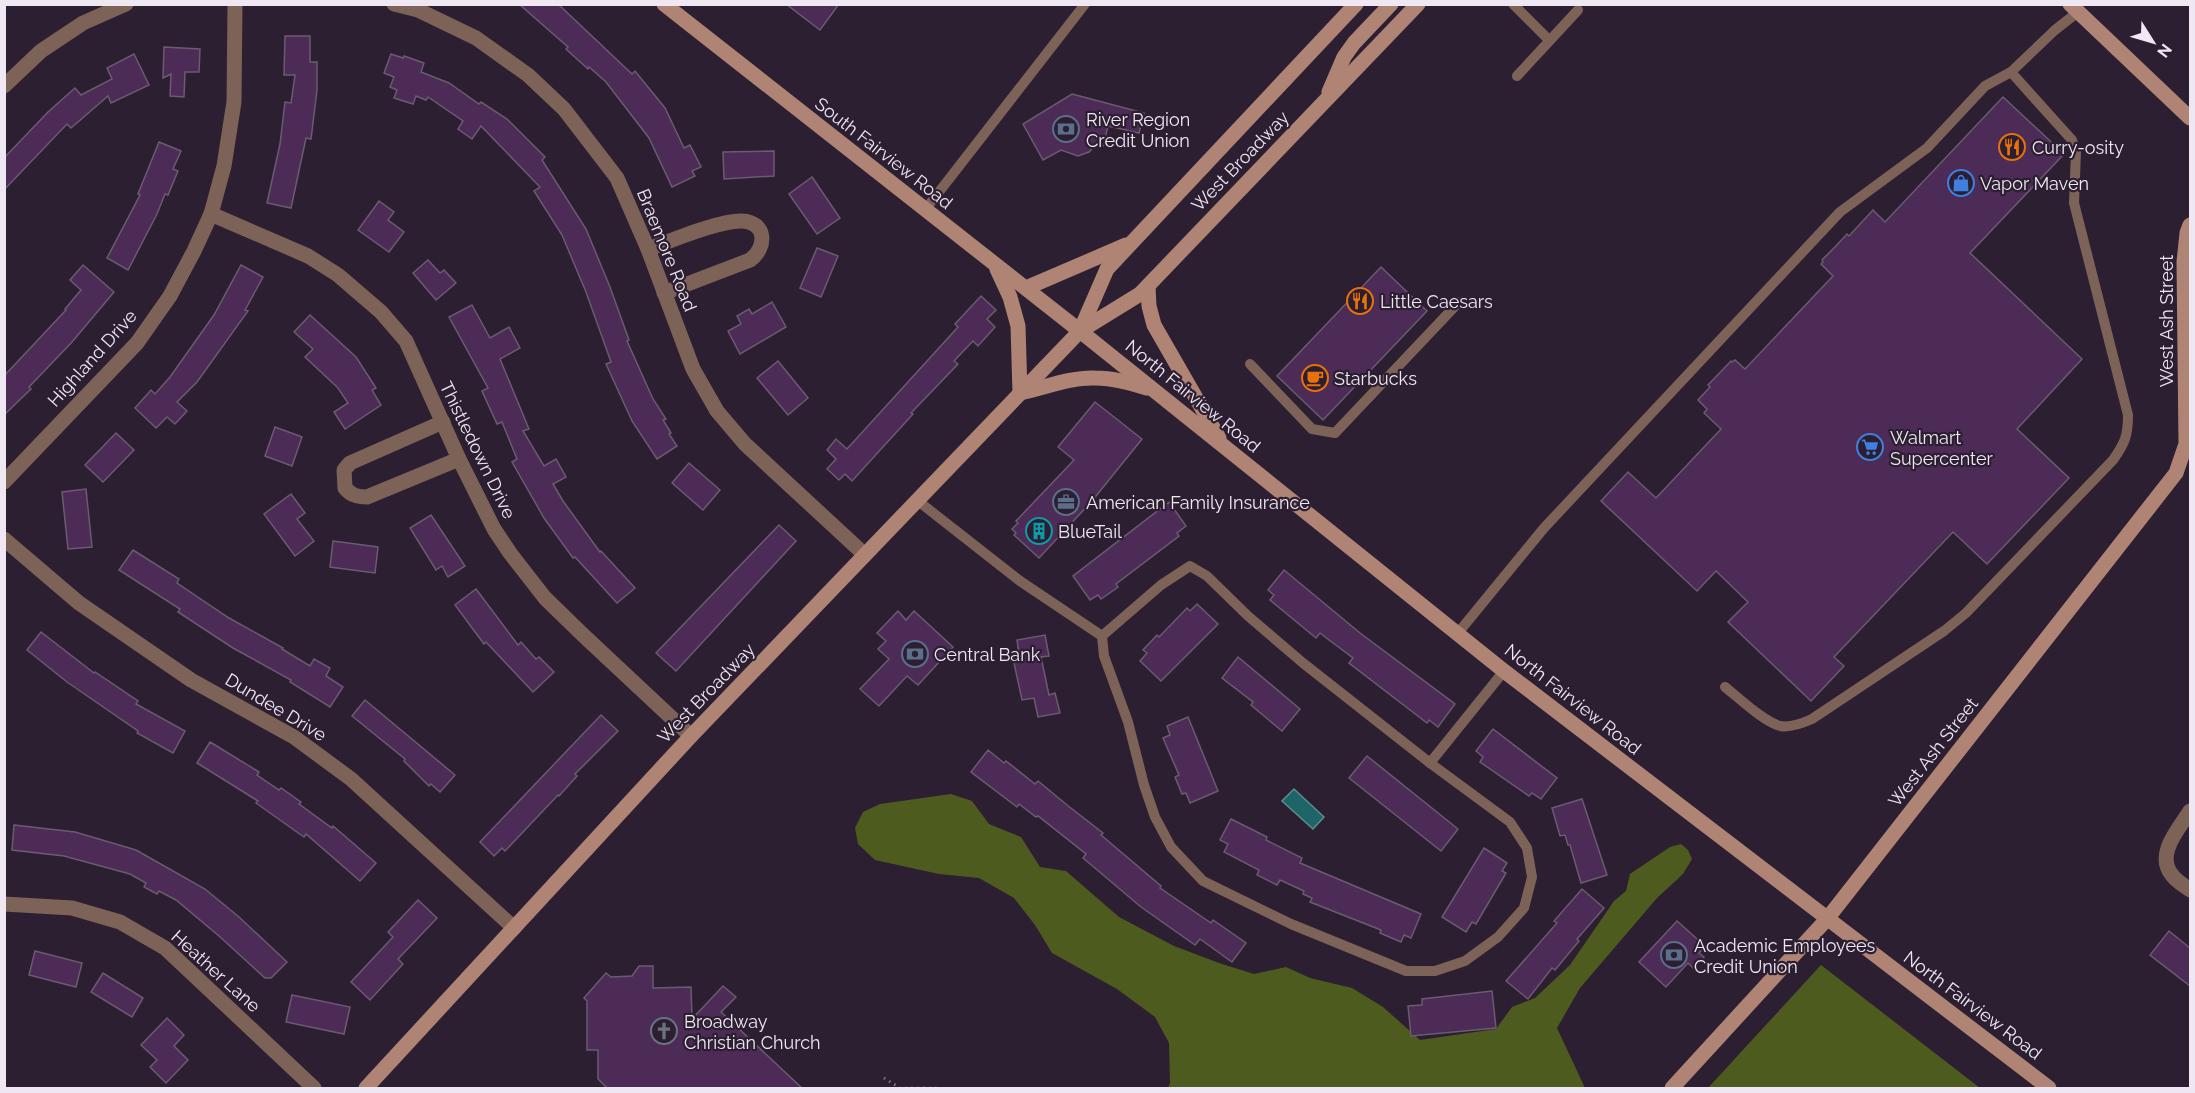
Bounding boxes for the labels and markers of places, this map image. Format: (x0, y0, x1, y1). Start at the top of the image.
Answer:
place label: River Region Credit Union (1086, 109, 1190, 151)
bank icon: River Region Credit Union (1051, 114, 1081, 144)
restaurant icon: Curry-osity (1997, 132, 2027, 162)
place label: Curry-osity (2032, 137, 2124, 158)
shop icon: Vapor Maven (1946, 168, 1976, 198)
place label: Vapor Maven (1980, 173, 2089, 194)
restaurant icon: Little Caesars (1345, 286, 1375, 316)
place label: Little Caesars (1380, 291, 1493, 312)
cafe icon: Starbucks (1300, 363, 1330, 393)
place label: Starbucks (1334, 368, 1417, 389)
place label: Walmart Supercenter (1890, 427, 1994, 469)
supermarket icon: Walmart Supercenter (1855, 432, 1885, 462)
office icon: American Family Insurance (1051, 487, 1081, 517)
place label: American Family Insurance (1086, 492, 1310, 513)
building icon: BlueTail (1024, 516, 1054, 546)
place label: BlueTail (1058, 521, 1122, 542)
bank icon: Central Bank (900, 639, 930, 669)
place label: Central Bank (934, 644, 1041, 665)
place label: Academic Employees Credit Union (1694, 935, 1876, 977)
bank icon: Academic Employees Credit Union (1659, 940, 1689, 970)
place label: Broadway Christian Church (684, 1011, 821, 1053)
church icon: Broadway Christian Church (649, 1016, 679, 1046)

